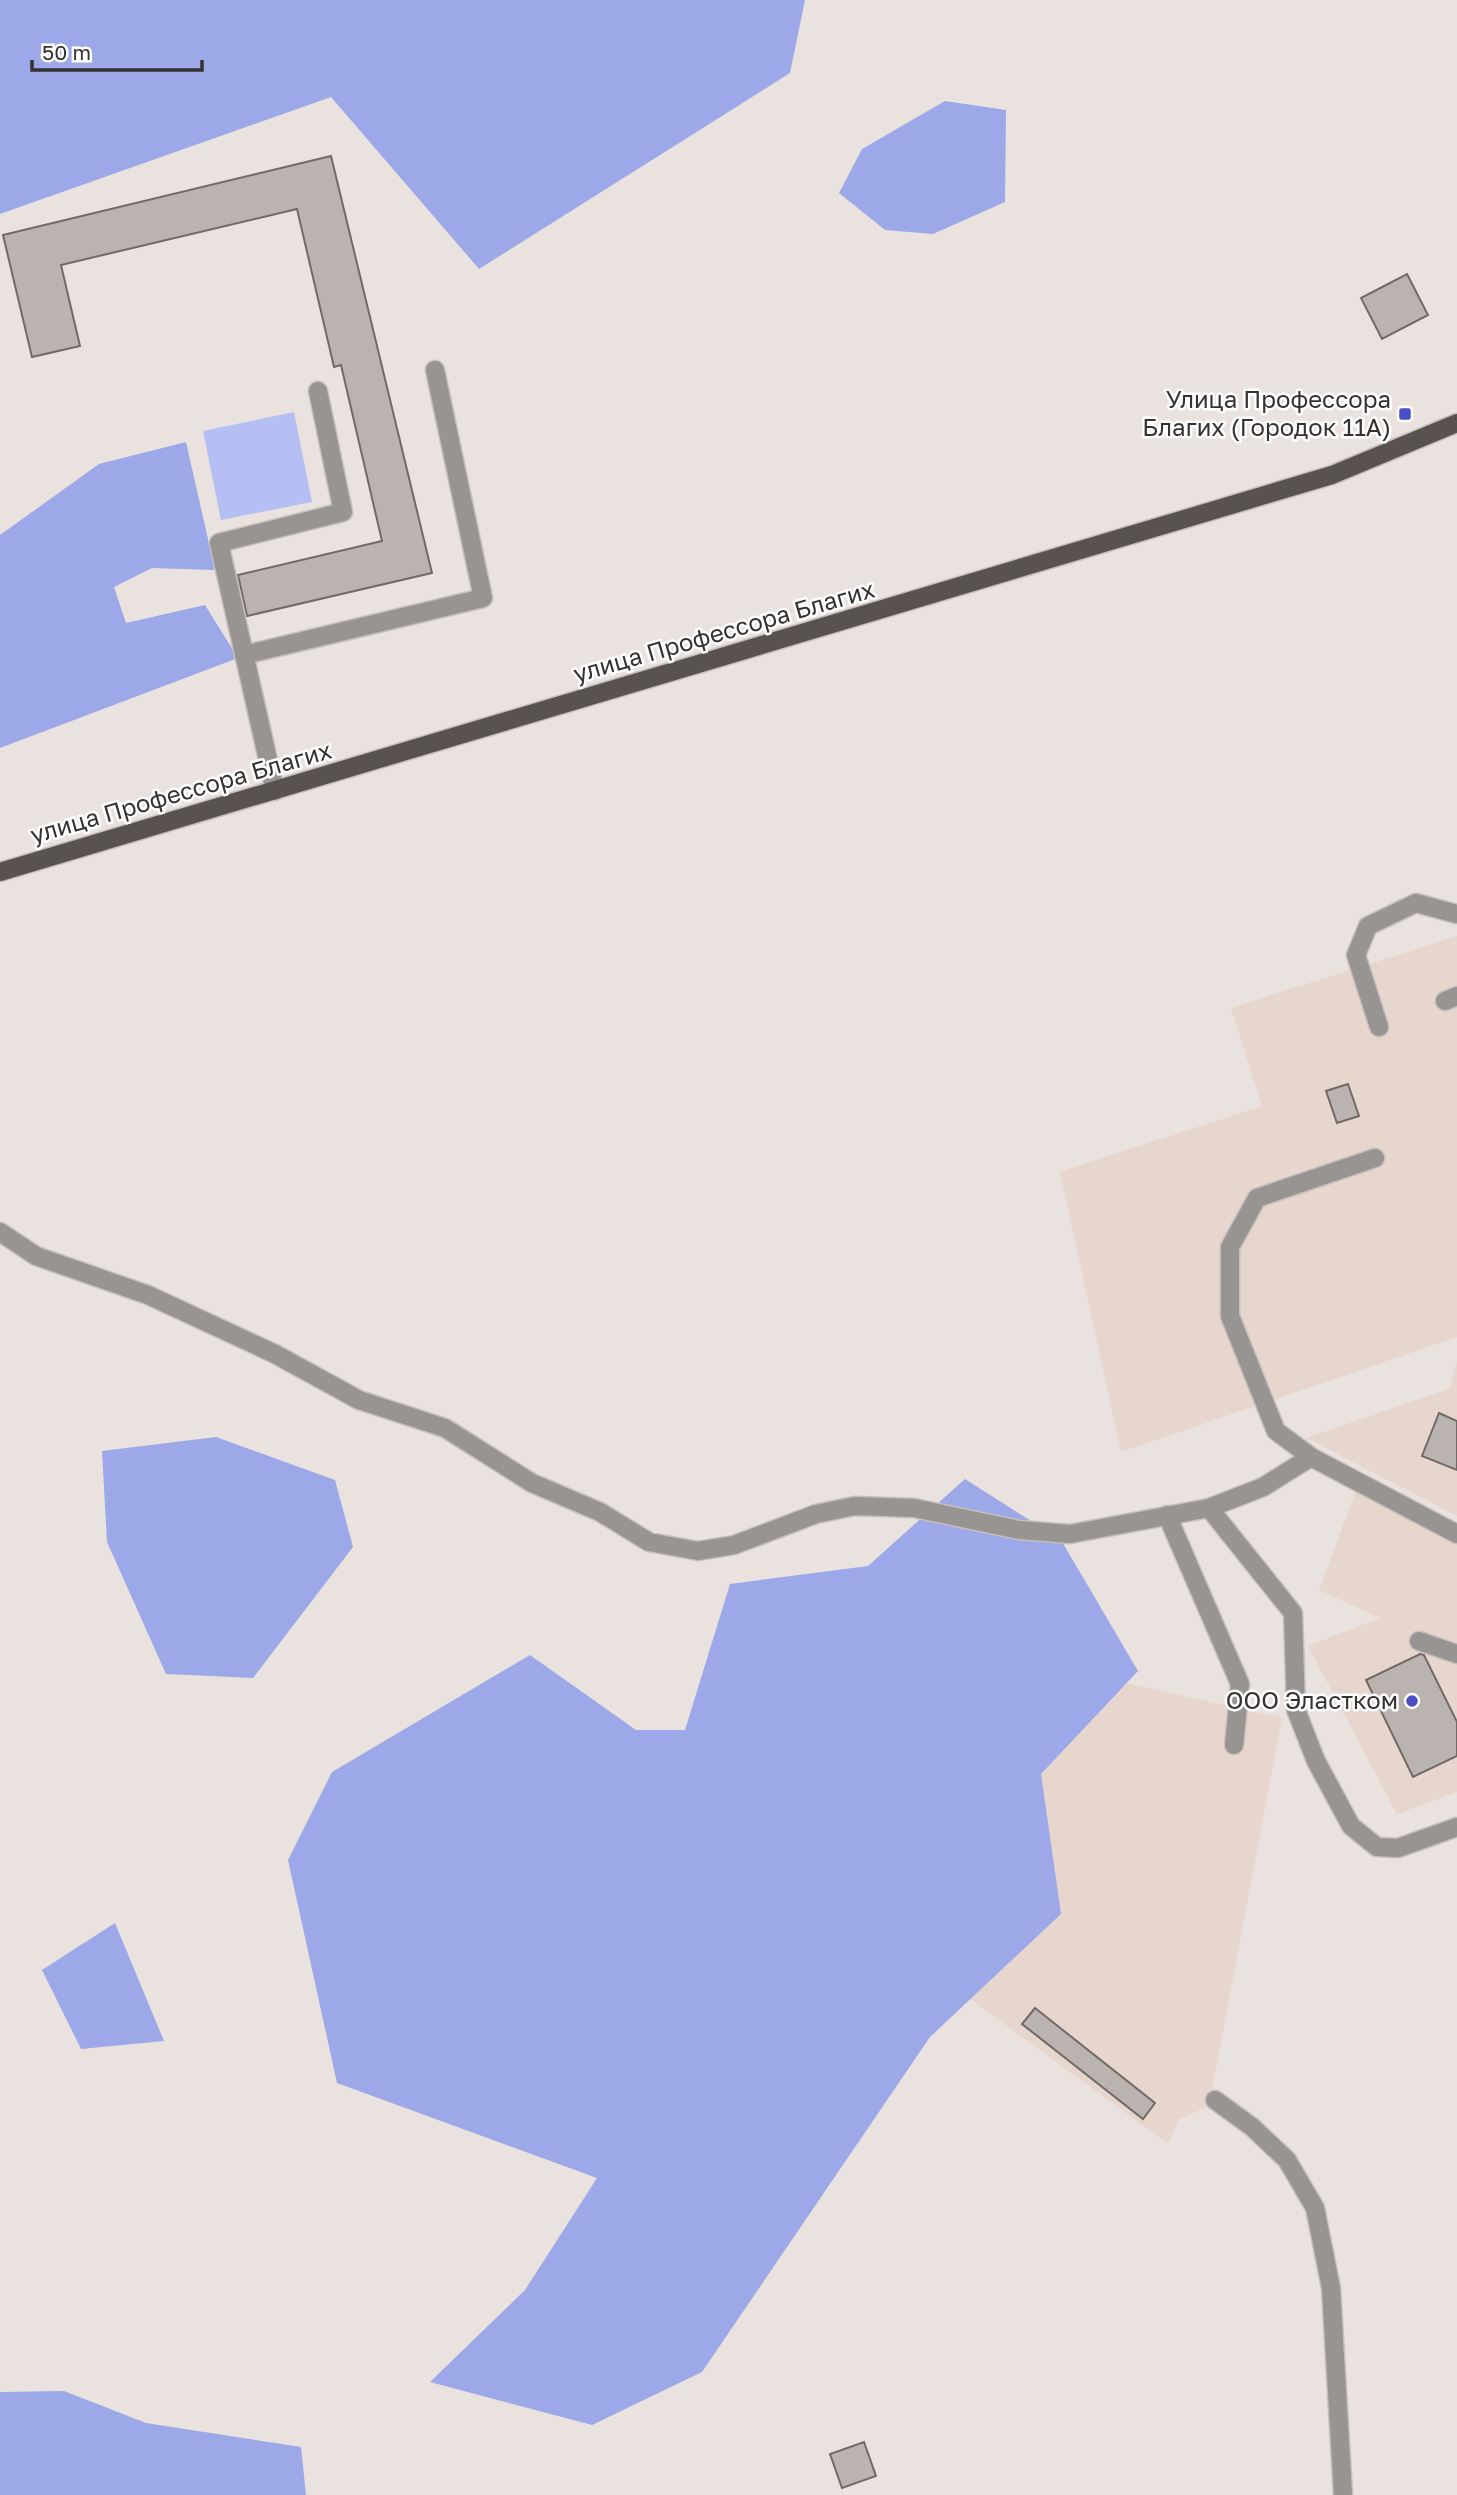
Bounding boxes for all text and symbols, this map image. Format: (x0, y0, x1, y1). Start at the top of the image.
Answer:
scale bar (32, 28, 201, 72)
text: 50 m (42, 39, 91, 65)
place label: Улица Профессора Благих (Городок 11А) (1142, 384, 1391, 441)
marker: Улица Профессора Благих (Городок 11А) (1397, 406, 1413, 422)
street label: улица Профессора Благих (570, 574, 878, 688)
street label: улица Профессора Благих (27, 735, 335, 849)
place label: ООО Эластком (1226, 1685, 1398, 1714)
marker: ООО Эластком (1404, 1693, 1420, 1709)

